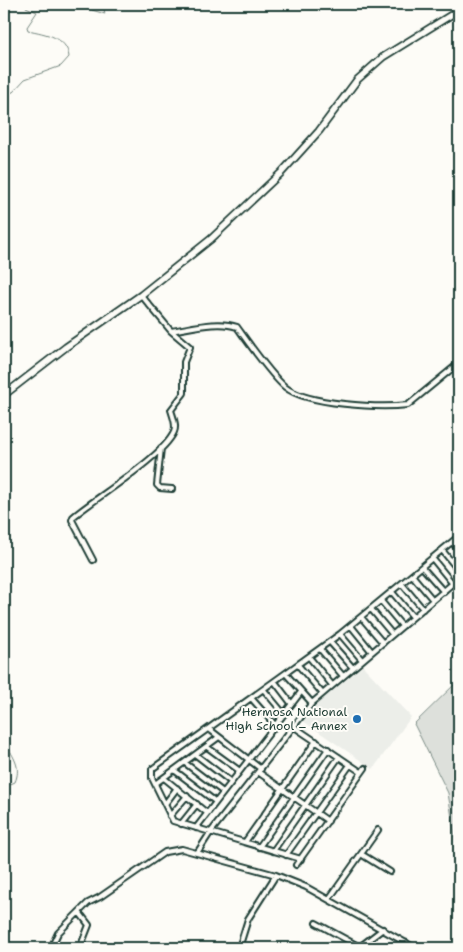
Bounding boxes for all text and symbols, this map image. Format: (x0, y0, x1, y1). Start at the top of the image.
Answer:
place label: Hermosa National High School – Annex (226, 704, 347, 734)
marker: Hermosa National High School – Annex (351, 713, 363, 725)

